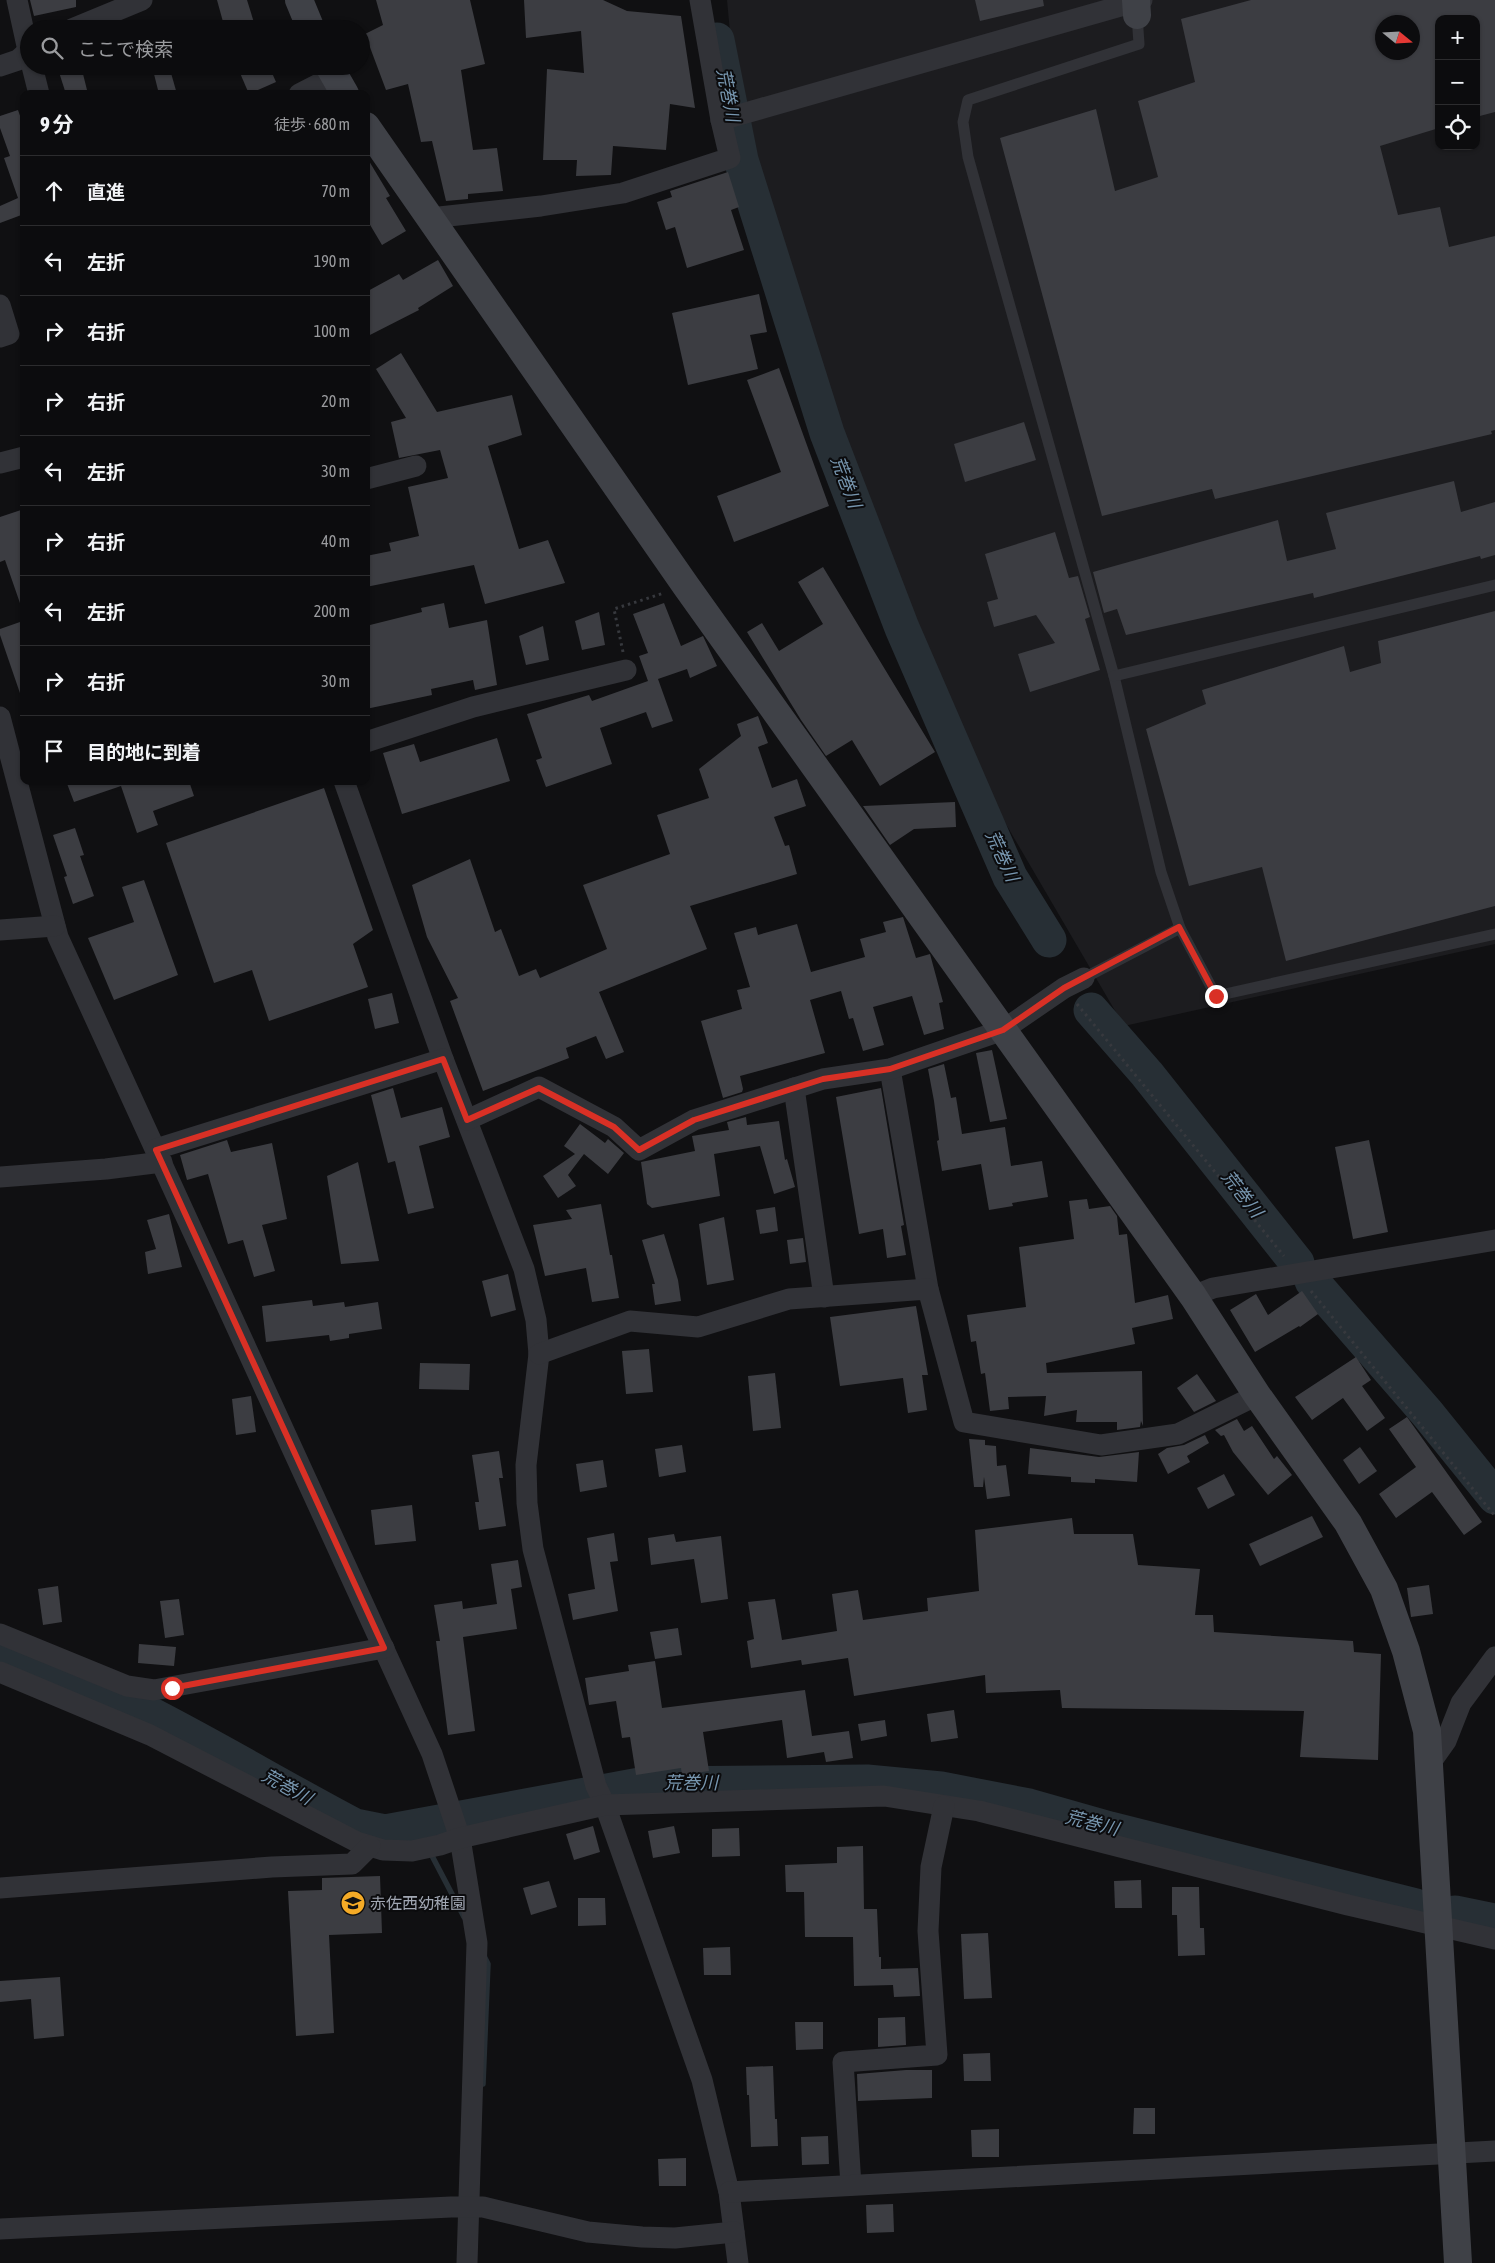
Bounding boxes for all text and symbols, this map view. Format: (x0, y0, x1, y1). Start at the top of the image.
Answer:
north arrow (1375, 15, 1420, 60)
map controls (1435, 15, 1480, 150)
button: + (1435, 15, 1480, 60)
search box (20, 20, 370, 75)
icon: search (38, 34, 66, 62)
text: ここで検索 (78, 38, 173, 60)
button: − (1435, 60, 1480, 105)
water label: 荒巻川 (713, 66, 744, 125)
button: locate (1435, 105, 1480, 150)
text: 9 分 (40, 112, 74, 136)
text: 徒歩 · 680 m (274, 115, 350, 133)
icon: ahead (40, 177, 68, 205)
text: 直進 (87, 181, 125, 203)
text: 70 m (321, 182, 350, 200)
icon: left (40, 247, 68, 275)
text: 左折 (87, 251, 125, 273)
text: 190 m (314, 252, 350, 270)
icon: right (40, 317, 68, 345)
text: 右折 (87, 321, 125, 343)
text: 100 m (314, 322, 350, 340)
icon: right (40, 387, 68, 415)
text: 右折 (87, 391, 125, 413)
text: 20 m (321, 392, 350, 410)
water label: 荒巻川 (827, 453, 867, 513)
icon: left (40, 457, 68, 485)
text: 左折 (87, 461, 125, 483)
text: 30 m (321, 462, 350, 480)
icon: right (40, 527, 68, 555)
text: 右折 (87, 531, 125, 553)
text: 40 m (321, 532, 350, 550)
icon: left (40, 597, 68, 625)
text: 左折 (87, 601, 125, 623)
text: 200 m (314, 602, 350, 620)
icon: right (40, 667, 68, 695)
text: 右折 (87, 671, 125, 693)
text: 30 m (321, 672, 350, 690)
icon: arrive (40, 737, 68, 765)
text: 目的地に到着 (87, 741, 201, 763)
water label: 荒巻川 (982, 827, 1024, 887)
route end (1205, 985, 1228, 1008)
water label: 荒巻川 (1217, 1166, 1269, 1223)
route start (161, 1677, 184, 1700)
water label: 荒巻川 (259, 1764, 318, 1810)
water label: 荒巻川 (664, 1772, 720, 1793)
water label: 荒巻川 (1063, 1806, 1123, 1840)
school or university icon: 赤佐西幼稚園 (340, 1890, 366, 1916)
place label: 赤佐西幼稚園 (370, 1894, 466, 1912)

